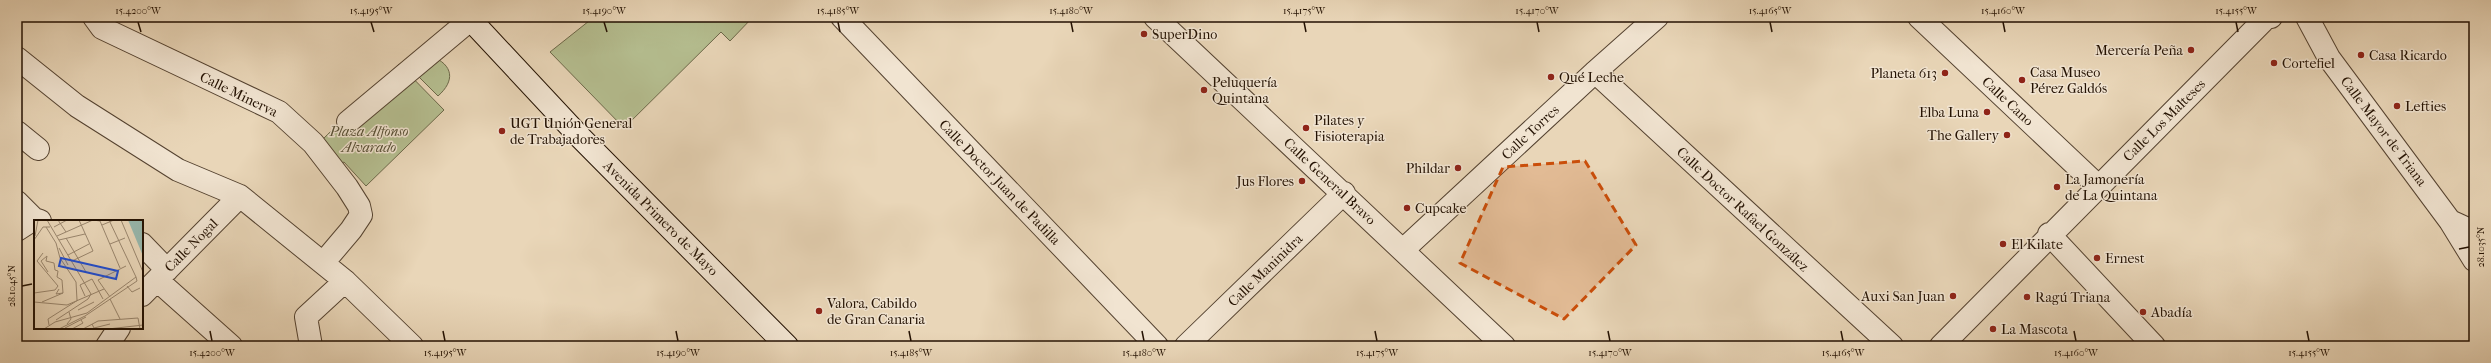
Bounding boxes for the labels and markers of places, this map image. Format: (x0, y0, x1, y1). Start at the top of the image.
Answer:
place label: SuperDino (1152, 26, 1217, 43)
marker: SuperDino (1139, 29, 1149, 39)
place label: Mercería Peña (2095, 42, 2184, 59)
marker: Mercería Peña (2186, 45, 2196, 55)
place label: Casa Ricardo (2369, 47, 2447, 64)
marker: Casa Ricardo (2356, 50, 2366, 60)
place label: Cortefiel (2282, 55, 2335, 72)
marker: Cortefiel (2269, 58, 2279, 68)
place label: Casa Museo Pérez Galdós (2030, 64, 2107, 97)
place label: Planeta 613 (1871, 65, 1937, 82)
marker: Planeta 613 (1940, 68, 1950, 78)
place label: Qué Leche (1559, 69, 1624, 86)
marker: Qué Leche (1546, 72, 1556, 82)
place label: Peluquería Quintana (1212, 74, 1278, 107)
marker: Casa Museo Pérez Galdós (2017, 75, 2027, 85)
marker: Peluquería Quintana (1199, 85, 1209, 95)
place label: Lefties (2405, 98, 2446, 115)
marker: Lefties (2392, 101, 2402, 111)
place label: Elba Luna (1919, 104, 1980, 121)
marker: Elba Luna (1982, 107, 1992, 117)
place label: Pilates y Fisioterapia (1314, 112, 1385, 145)
place label: UGT Unión General de Trabajadores (510, 115, 633, 148)
marker: Pilates y Fisioterapia (1301, 123, 1311, 133)
marker: UGT Unión General de Trabajadores (497, 126, 507, 136)
place label: The Gallery (1927, 127, 2000, 144)
marker: The Gallery (2002, 130, 2012, 140)
place label: Phildar (1406, 160, 1450, 177)
marker: Phildar (1453, 163, 1463, 173)
place label: La Jamonería de La Quintana (2065, 171, 2158, 204)
place label: Jus Flores (1236, 173, 1294, 190)
marker: Jus Flores (1297, 176, 1307, 186)
marker: La Jamonería de La Quintana (2052, 182, 2062, 192)
place label: Cupcake (1415, 200, 1467, 217)
marker: Cupcake (1402, 203, 1412, 213)
place label: El Kilate (2011, 236, 2063, 253)
marker: El Kilate (1998, 239, 2008, 249)
place label: Ernest (2105, 250, 2145, 267)
marker: Ernest (2092, 253, 2102, 263)
place label: Auxi San Juan (1860, 288, 1945, 305)
place label: Ragú Triana (2035, 289, 2111, 306)
marker: Auxi San Juan (1948, 291, 1958, 301)
marker: Ragú Triana (2022, 292, 2032, 302)
place label: Valora, Cabildo de Gran Canaria (826, 295, 926, 328)
place label: Abadía (2150, 304, 2193, 321)
marker: Valora, Cabildo de Gran Canaria (814, 306, 824, 316)
marker: Abadía (2138, 307, 2148, 317)
place label: La Mascota (2001, 321, 2069, 338)
marker: La Mascota (1988, 324, 1998, 334)

